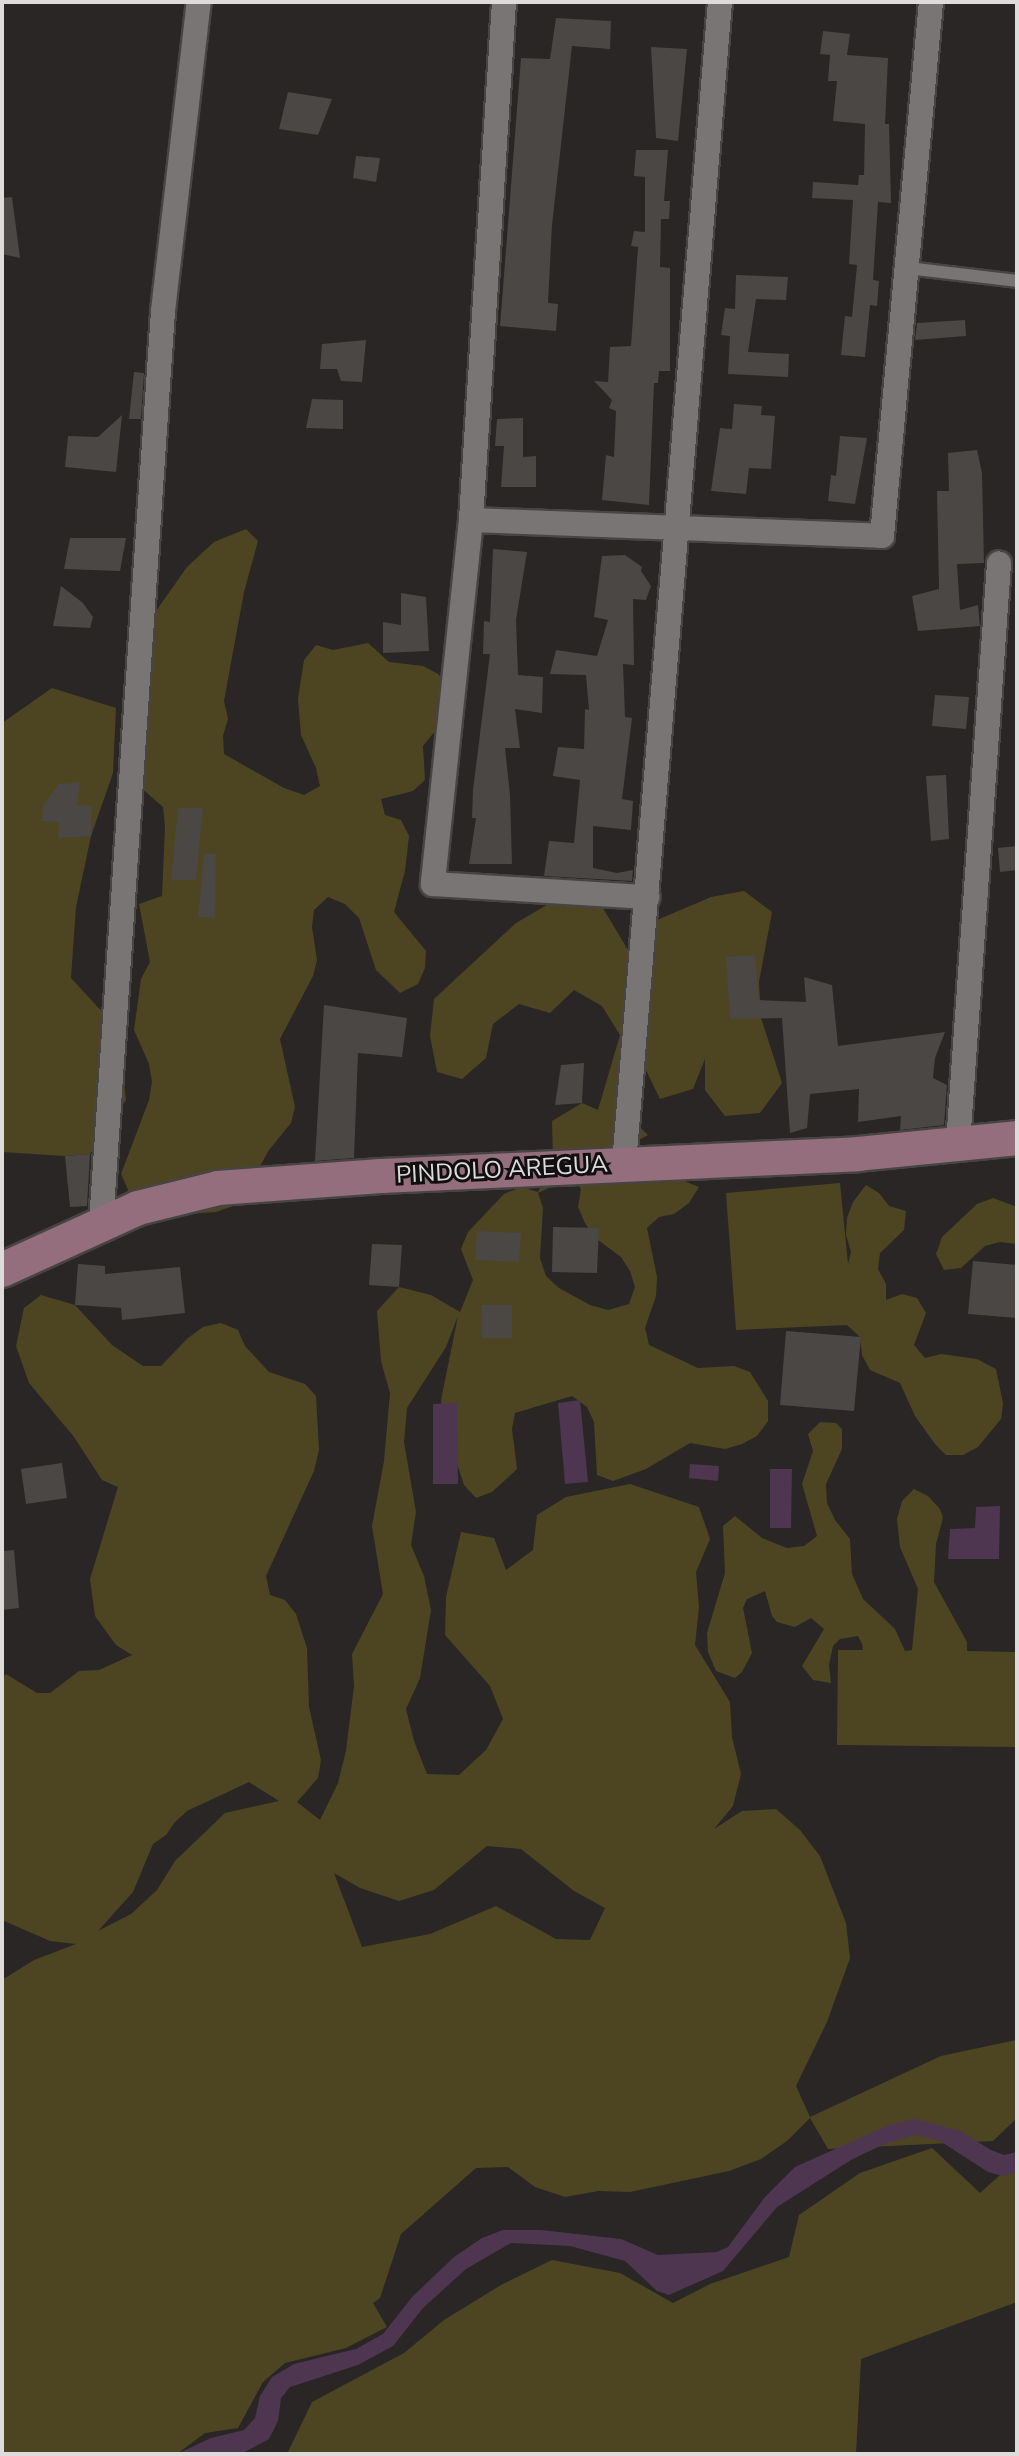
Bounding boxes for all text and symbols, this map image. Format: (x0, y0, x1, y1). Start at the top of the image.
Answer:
street label: PINDOLO AREGUA (395, 1150, 609, 1190)

